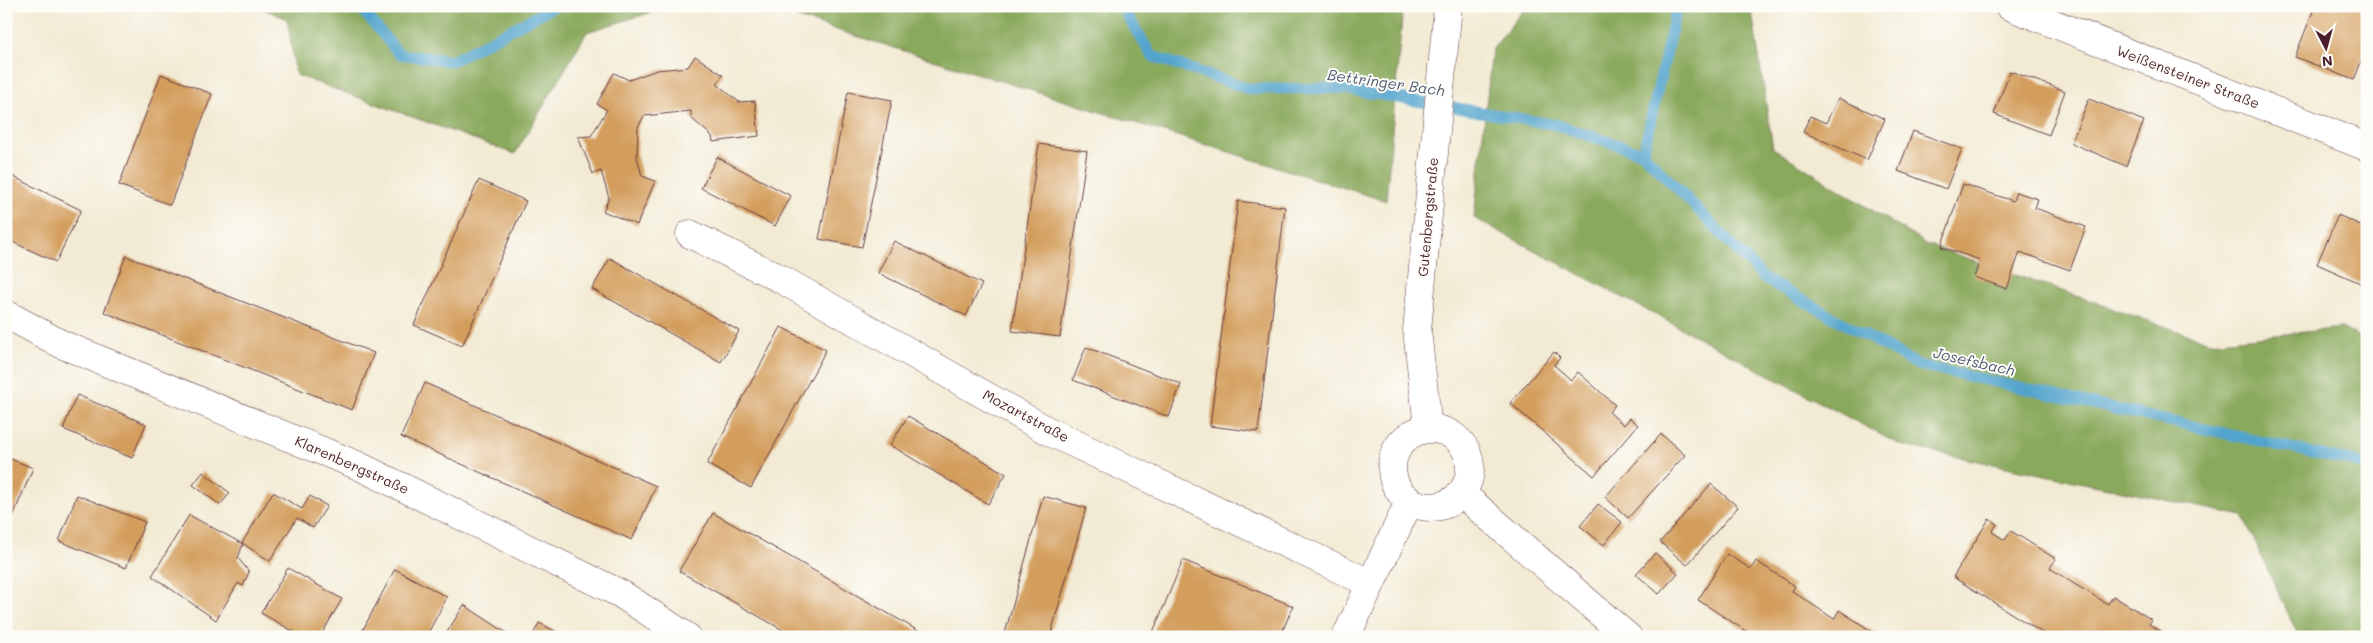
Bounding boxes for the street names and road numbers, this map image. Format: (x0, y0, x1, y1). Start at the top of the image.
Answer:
street label: Weißensteiner Straße (2114, 40, 2262, 113)
street label: Gutenbergstraße (1413, 157, 1442, 277)
street label: Mozartstraße (980, 385, 1073, 446)
street label: Klarenbergstraße (292, 431, 412, 498)

